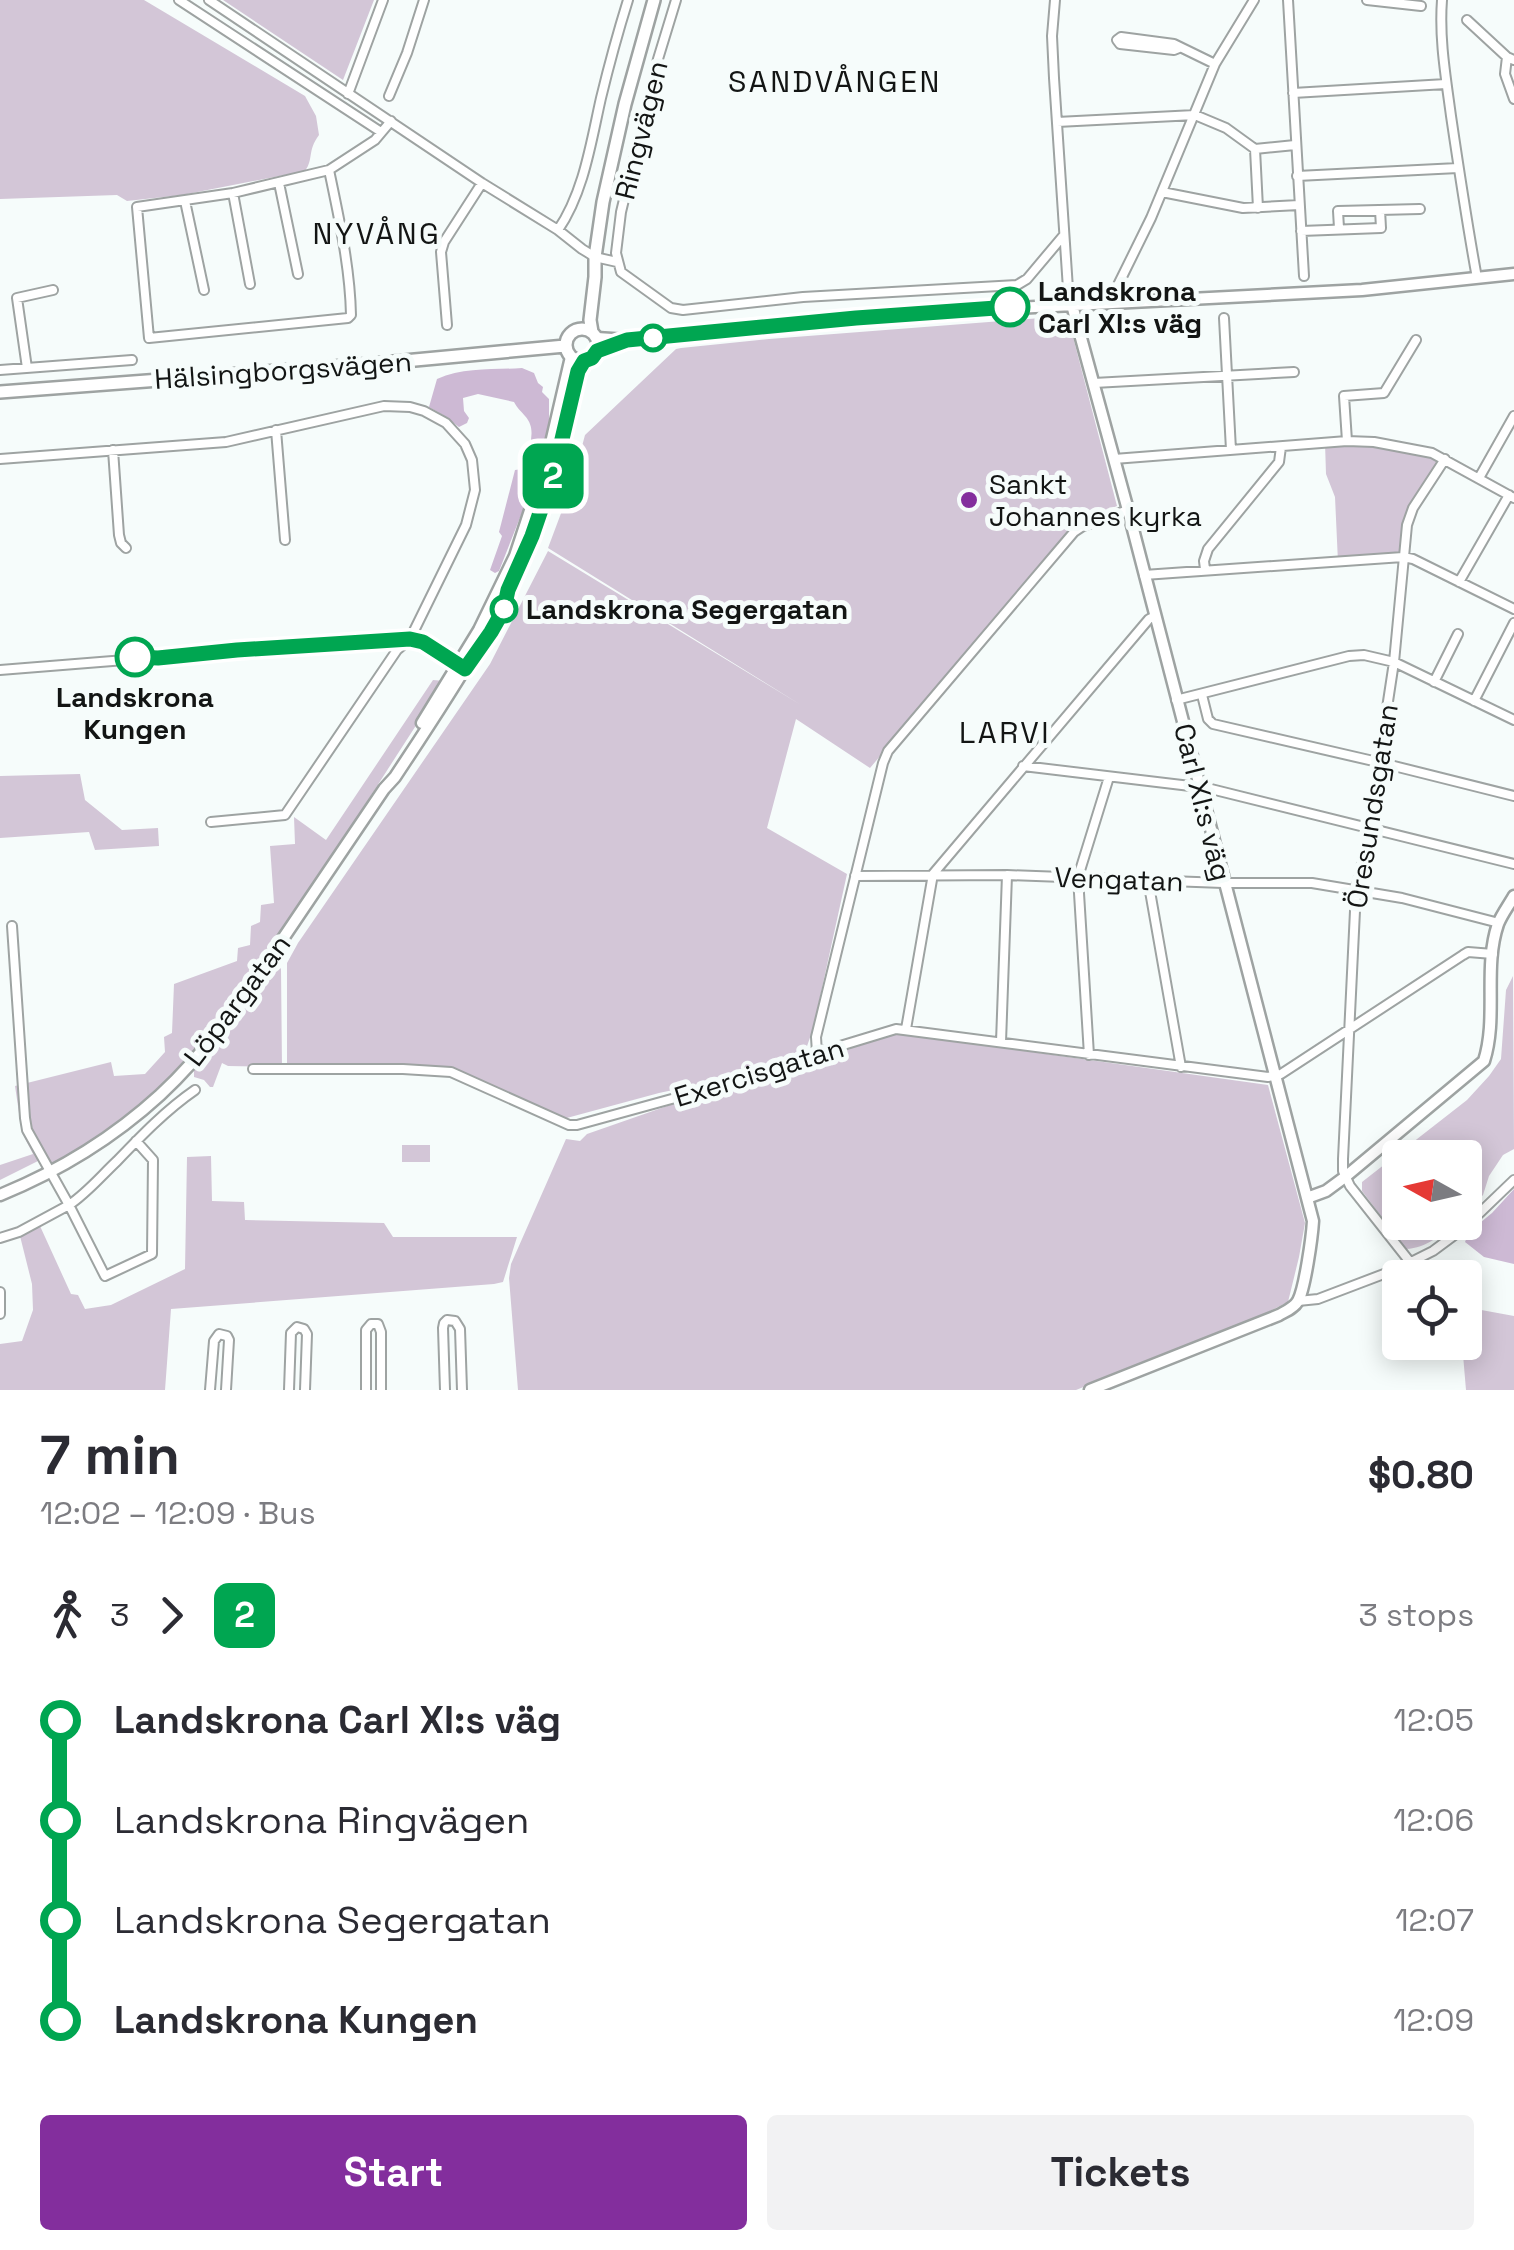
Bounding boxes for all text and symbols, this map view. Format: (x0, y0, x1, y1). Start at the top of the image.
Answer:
street label: Ringvägen (606, 57, 676, 203)
district label: SANDVÅNGEN (728, 62, 942, 101)
district label: NYVÅNG (313, 214, 441, 253)
place label: Landskrona Carl XI:s väg (1038, 273, 1202, 341)
marker: Landskrona Carl XI:s väg (991, 288, 1029, 326)
unlabelled marker (640, 325, 666, 351)
street label: Hälsingborgsvägen (153, 343, 413, 397)
line badge: 2 (520, 444, 586, 508)
text: 2 (543, 454, 563, 498)
place label: Sankt Johannes kyrka (989, 466, 1202, 534)
marker: Sankt Johannes kyrka (958, 489, 980, 511)
place label: Landskrona Segergatan (526, 591, 848, 627)
marker: Landskrona Segergatan (491, 596, 517, 622)
marker: Landskrona Kungen (116, 638, 154, 676)
place label: Landskrona Kungen (56, 679, 214, 747)
street label: Öresundsgatan (1338, 701, 1406, 911)
district label: LARVI (959, 713, 1051, 752)
street label: Carl XI:s väg (1166, 720, 1240, 884)
street label: Vengatan (1054, 859, 1184, 899)
street label: Löpargatan (176, 927, 298, 1073)
street label: Exercisgatan (670, 1029, 848, 1115)
north arrow (1382, 1140, 1482, 1240)
map controls (1382, 1140, 1482, 1360)
button: locate (1382, 1260, 1482, 1360)
text: 7 min (40, 1420, 180, 1490)
text: $0.80 (1368, 1451, 1474, 1499)
text: 12:02 – 12:09 · Bus (40, 1493, 316, 1533)
icon: walk (40, 1588, 95, 1643)
icon: forward (144, 1588, 199, 1643)
text: 2 (234, 1593, 255, 1637)
text: 3 (110, 1595, 129, 1635)
text: 3 stops (1359, 1595, 1474, 1635)
text: Landskrona Carl XI:s väg (114, 1696, 561, 1744)
text: 12:05 (1394, 1700, 1474, 1740)
text: Landskrona Ringvägen (114, 1796, 529, 1844)
text: 12:06 (1393, 1800, 1474, 1840)
text: Landskrona Segergatan (114, 1896, 551, 1944)
text: 12:07 (1395, 1900, 1474, 1940)
text: Landskrona Kungen (114, 1996, 478, 2044)
text: 12:09 (1393, 2000, 1474, 2040)
button: Start (40, 2115, 747, 2230)
button: Tickets (767, 2115, 1474, 2230)

